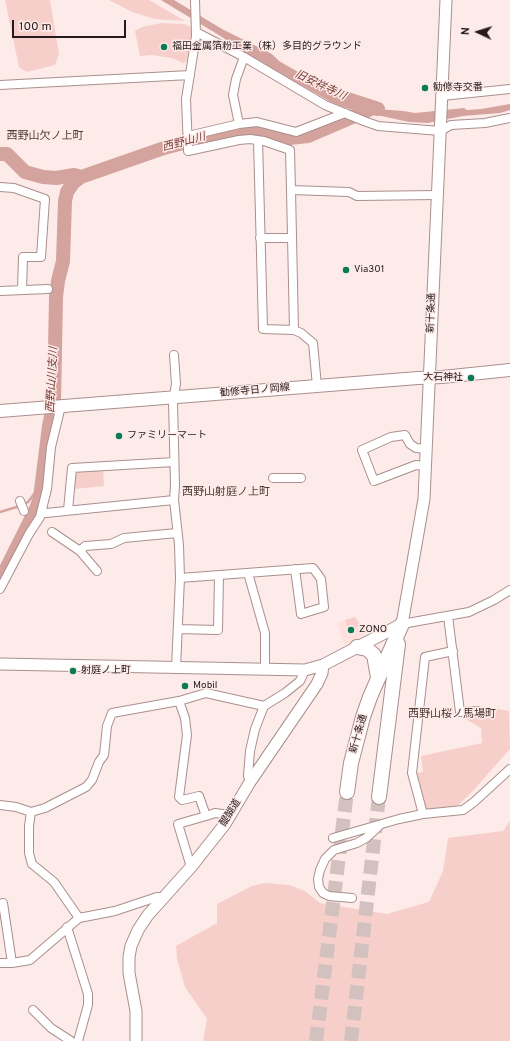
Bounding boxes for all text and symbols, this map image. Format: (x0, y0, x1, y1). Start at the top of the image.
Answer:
scale bar (14, 12, 128, 38)
north arrow (458, 12, 498, 52)
text: 100 m (19, 19, 52, 35)
text: N (459, 27, 473, 36)
place label: 福田金属箔粉工業（株）多目的グラウンド (172, 41, 362, 53)
marker: 福田金属箔粉工業（株）多目的グラウンド (159, 42, 169, 52)
water label: 旧安祥寺川 (292, 68, 348, 104)
place label: 勧修寺交番 (433, 82, 483, 94)
marker: 勧修寺交番 (420, 83, 430, 93)
district label: 西野山欠ノ上町 (7, 130, 83, 144)
water label: 西野山川 (161, 131, 207, 155)
place label: Via301 (354, 264, 384, 276)
marker: Via301 (341, 265, 351, 275)
street label: 新十条通 (425, 293, 439, 333)
water label: 西野山川支川 (45, 347, 61, 413)
place label: 大石神社 (423, 372, 463, 384)
marker: 大石神社 (466, 373, 476, 383)
street label: 勧修寺日ノ岡線 (220, 382, 290, 400)
place label: ファミリーマート (127, 430, 207, 442)
marker: ファミリーマート (114, 431, 124, 441)
district label: 西野山射庭ノ上町 (182, 486, 270, 500)
place label: ZONO (359, 624, 387, 636)
marker: ZONO (346, 625, 356, 635)
place label: 射庭ノ上町 (81, 665, 131, 677)
marker: 射庭ノ上町 (68, 666, 78, 676)
place label: Mobil (193, 680, 217, 692)
marker: Mobil (180, 681, 190, 691)
district label: 西野山桜ノ馬場町 (408, 708, 496, 722)
street label: 新十条通 (348, 713, 370, 755)
street label: 醍醐道 (218, 797, 244, 829)

